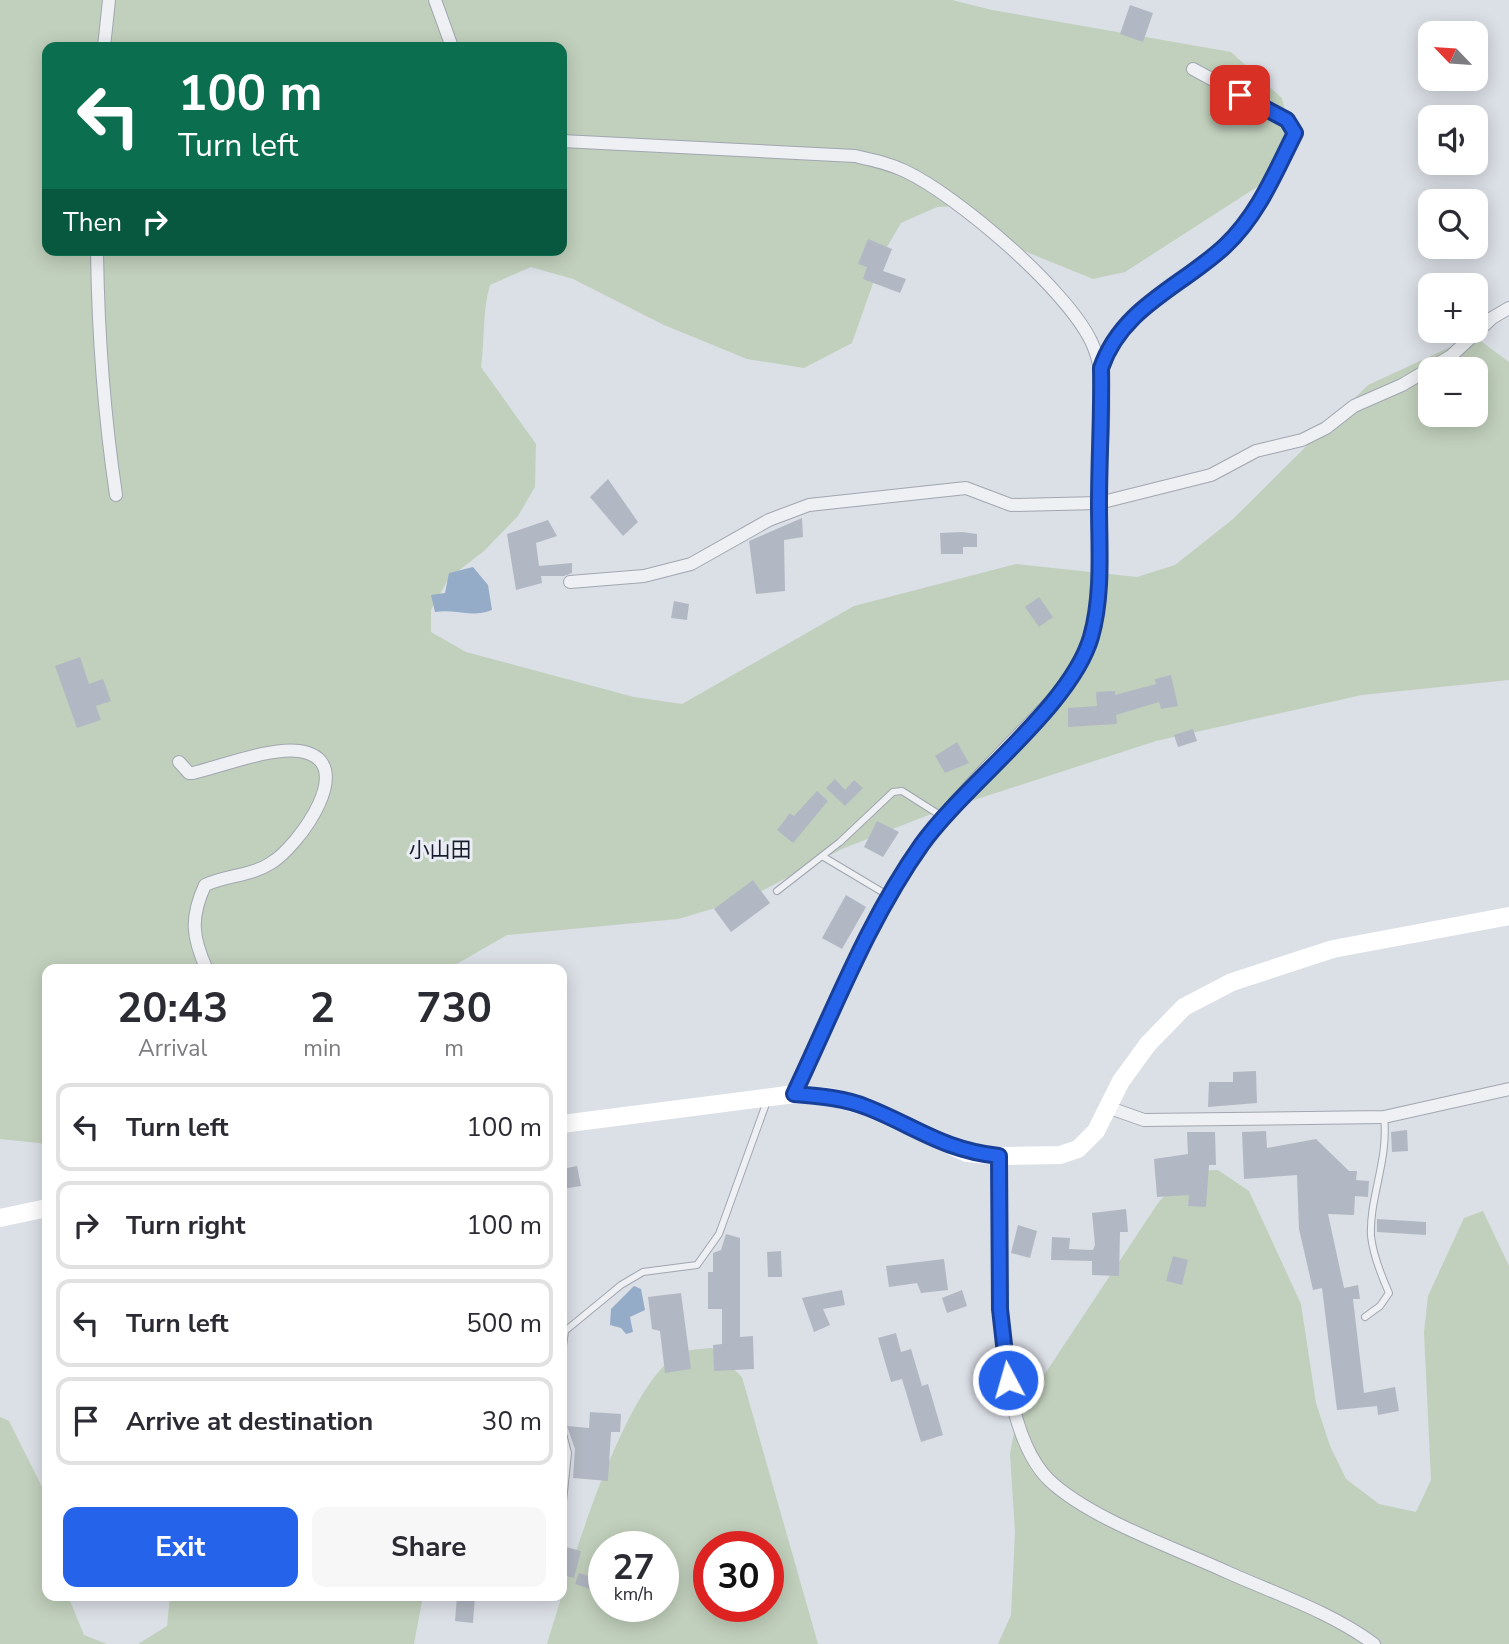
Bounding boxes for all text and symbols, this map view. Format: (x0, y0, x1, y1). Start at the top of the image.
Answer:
north arrow (1418, 21, 1488, 91)
map controls (1418, 21, 1488, 427)
text: 100 m (178, 60, 322, 127)
pin (1210, 65, 1270, 125)
icon: left (63, 70, 154, 161)
icon: arrive (1221, 76, 1259, 114)
button: sound (1418, 105, 1488, 175)
text: Turn left (178, 124, 298, 167)
button: search (1418, 189, 1488, 259)
icon: right (136, 203, 174, 241)
text: Then (63, 205, 122, 240)
button: + (1418, 273, 1488, 343)
button: − (1418, 357, 1488, 427)
district label: 小山田 (409, 836, 472, 864)
text: 20:43 (117, 980, 228, 1037)
text: 2 (310, 980, 335, 1037)
text: 730 (416, 980, 492, 1037)
text: Arrival (138, 1033, 207, 1064)
text: min (303, 1033, 341, 1064)
text: m (444, 1033, 464, 1064)
icon: left (67, 1108, 105, 1146)
text: Turn left (126, 1110, 229, 1145)
text: 100 m (466, 1110, 542, 1145)
icon: right (67, 1206, 105, 1244)
text: Turn right (126, 1208, 245, 1243)
text: 100 m (466, 1208, 542, 1243)
icon: left (67, 1304, 105, 1342)
text: Turn left (126, 1306, 229, 1341)
text: 500 m (466, 1306, 542, 1341)
position arrow (971, 1343, 1045, 1417)
icon: arrive (67, 1402, 105, 1440)
text: Arrive at destination (126, 1404, 373, 1439)
text: 30 m (482, 1404, 542, 1439)
button: Exit (63, 1507, 298, 1587)
button: Share (312, 1507, 546, 1587)
speed limit sign: 30 (693, 1531, 784, 1622)
text: 27 (612, 1544, 655, 1591)
text: km/h (614, 1582, 653, 1606)

